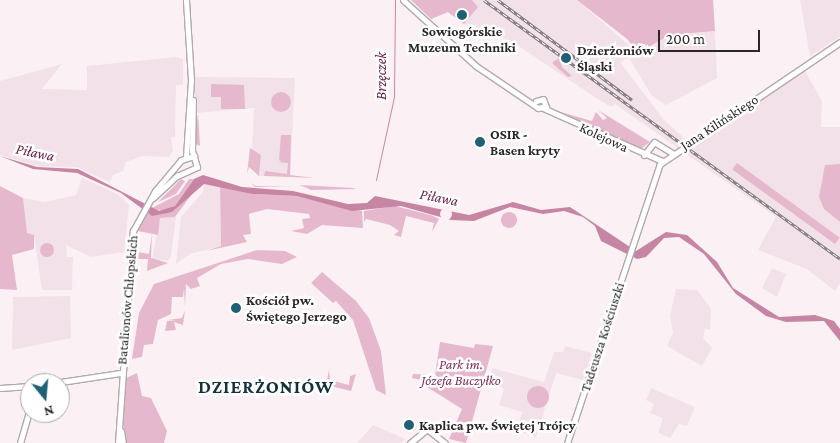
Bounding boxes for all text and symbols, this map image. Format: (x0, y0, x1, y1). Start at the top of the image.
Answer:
marker: Sowiogórskie Muzeum Techniki (456, 9, 468, 21)
scale bar (660, 20, 762, 52)
place label: Sowiogórskie Muzeum Techniki (408, 23, 516, 56)
text: 200 m (666, 31, 705, 47)
place label: Dzierżoniów Śląski (577, 42, 653, 74)
marker: Dzierżoniów Śląski (559, 51, 573, 65)
water label: Brzęczek (373, 52, 391, 100)
street label: Jana Kilińskiego (677, 91, 761, 153)
street label: Kolejowa (577, 118, 631, 156)
place label: OSIR - Basen kryty (490, 126, 560, 158)
marker: OSIR - Basen kryty (474, 136, 486, 148)
water label: Piława (14, 140, 56, 166)
water label: Piława (418, 185, 460, 211)
street label: Batalionów Chłopskich (113, 235, 141, 365)
street label: Tadeusza Kościuszki (576, 280, 628, 394)
place label: Kościół pw. Świętego Jerzego (246, 292, 347, 324)
marker: Kościół pw. Świętego Jerzego (230, 302, 242, 314)
park label: Park im. Józefa Buczyłko (421, 356, 501, 388)
north arrow (20, 373, 70, 423)
district label: DZIERŻONIÓW (197, 376, 335, 398)
text: N (42, 402, 56, 420)
place label: Kaplica pw. Świętej Trójcy (419, 417, 575, 433)
marker: Kaplica pw. Świętej Trójcy (403, 419, 415, 431)

